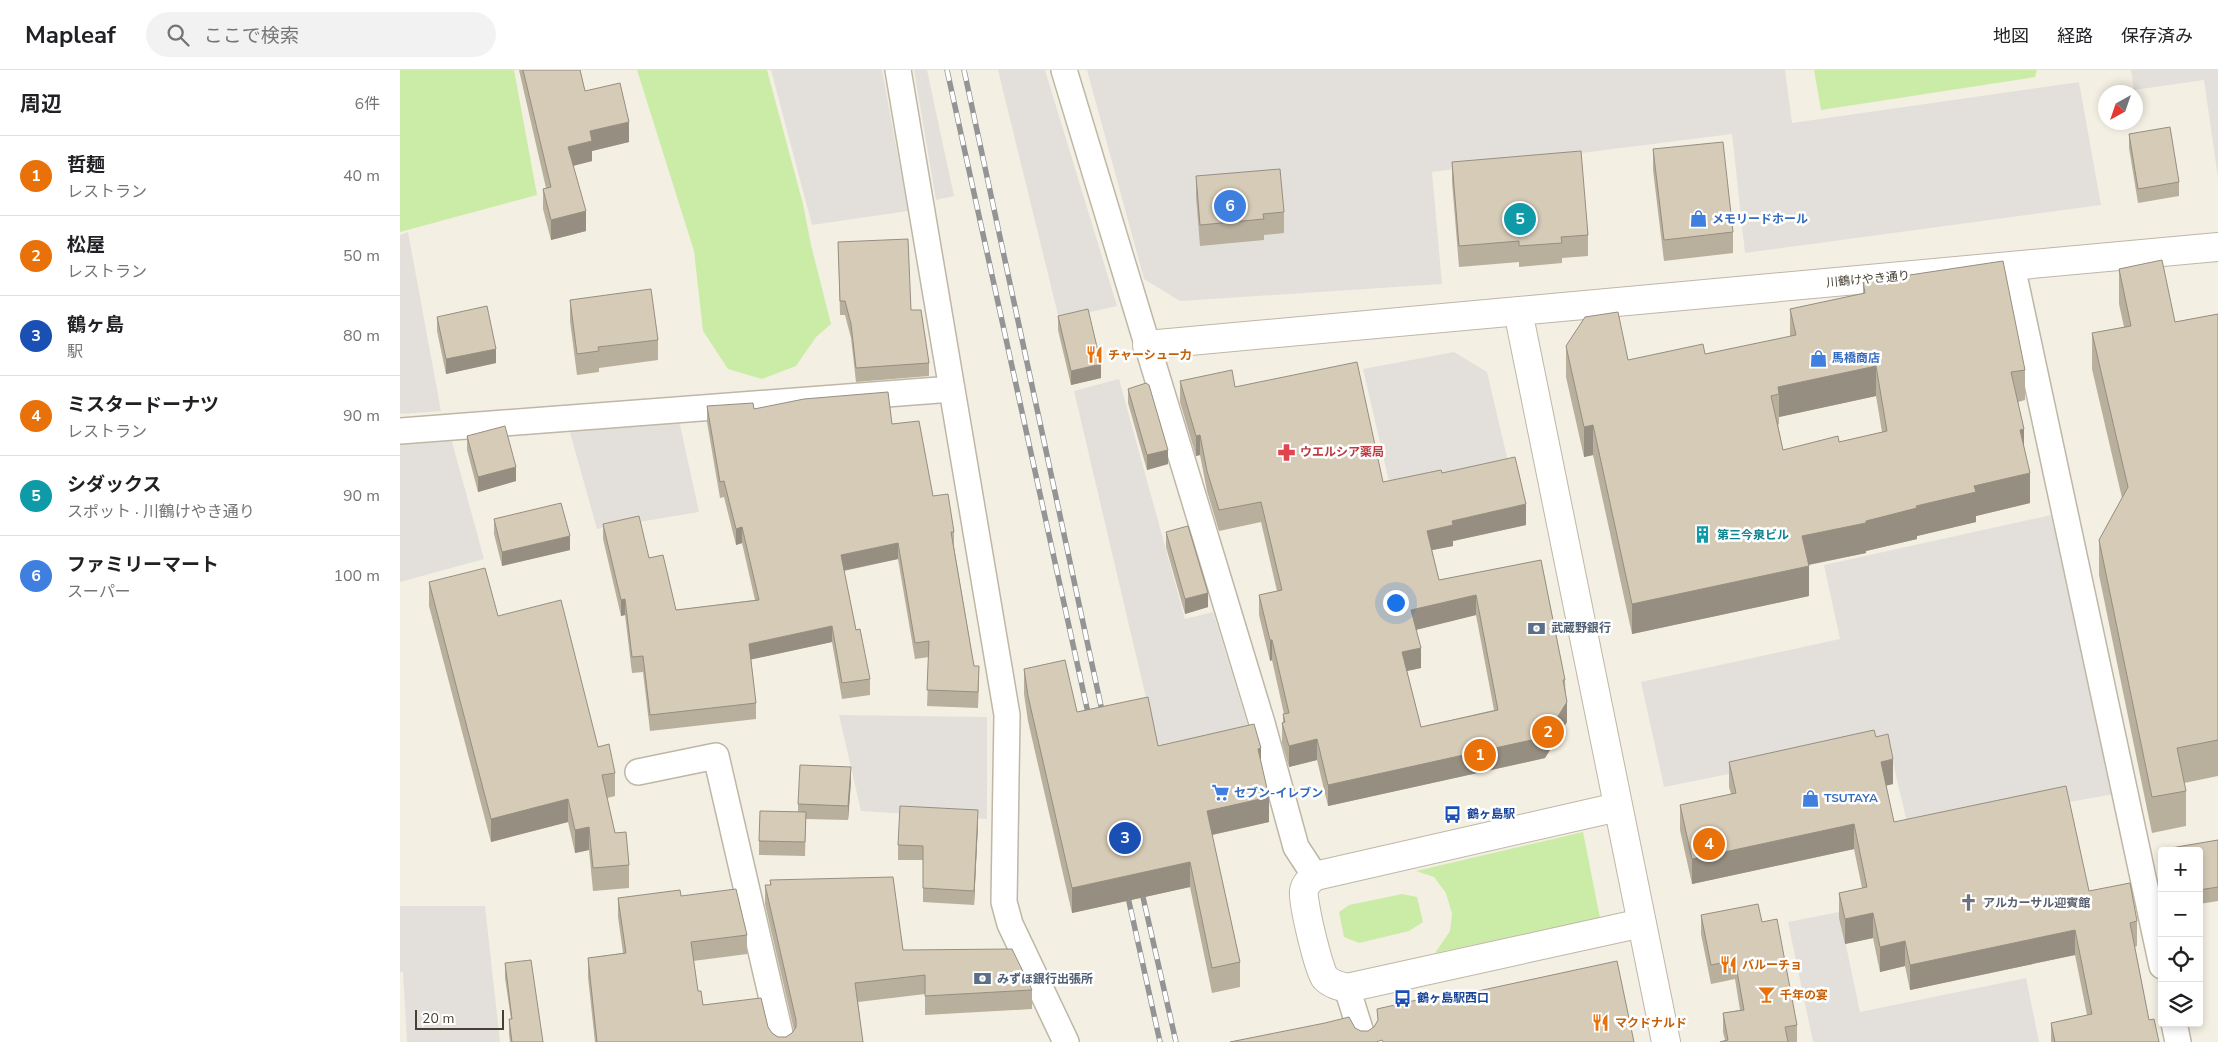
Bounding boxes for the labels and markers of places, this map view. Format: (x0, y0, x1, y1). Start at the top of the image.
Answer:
pin: 6 (1214, 187, 1246, 225)
pin: 5 (1504, 200, 1536, 238)
shop icon: メモリードホール (1688, 209, 1708, 229)
place label: メモリードホール (1712, 211, 1808, 227)
restaurant icon: チャーシュー力 (1084, 345, 1104, 365)
place label: チャーシュー力 (1108, 347, 1192, 363)
shop icon: 馬橋商店 (1808, 348, 1828, 368)
place label: 馬橋商店 (1832, 350, 1880, 366)
pharmacy icon: ウエルシア薬局 (1276, 442, 1296, 462)
place label: ウエルシア薬局 (1300, 444, 1384, 460)
building icon: 第三今泉ビル (1693, 525, 1713, 545)
place label: 第三今泉ビル (1717, 527, 1789, 543)
bank icon: 武蔵野銀行 (1527, 618, 1547, 638)
place label: 武蔵野銀行 (1551, 620, 1611, 636)
pin: 2 (1532, 713, 1564, 751)
pin: 1 (1464, 736, 1496, 774)
supermarket icon: セブン-イレブン (1210, 783, 1230, 803)
place label: セブン-イレブン (1234, 785, 1323, 801)
shop icon: TSUTAYA (1800, 788, 1820, 808)
place label: TSUTAYA (1824, 790, 1878, 806)
bus stop icon: 鶴ヶ島駅 (1443, 804, 1463, 824)
place label: 鶴ヶ島駅 (1467, 806, 1515, 822)
pin: 3 (1109, 819, 1141, 857)
pin: 4 (1693, 825, 1725, 863)
church icon: アルカーサル迎賓館 (1959, 893, 1979, 913)
place label: アルカーサル迎賓館 (1983, 895, 2090, 911)
restaurant icon: バルーチョ (1718, 955, 1738, 975)
place label: バルーチョ (1742, 957, 1802, 973)
bank icon: みずほ銀行出張所 (973, 969, 993, 989)
place label: みずほ銀行出張所 (997, 971, 1093, 987)
bar icon: 千年の宴 (1756, 985, 1776, 1005)
place label: 千年の宴 (1780, 987, 1828, 1003)
bus stop icon: 鶴ヶ島駅西口 (1393, 988, 1413, 1008)
place label: 鶴ヶ島駅西口 (1417, 990, 1489, 1006)
restaurant icon: マクドナルド (1591, 1013, 1611, 1033)
place label: マクドナルド (1615, 1015, 1687, 1031)

